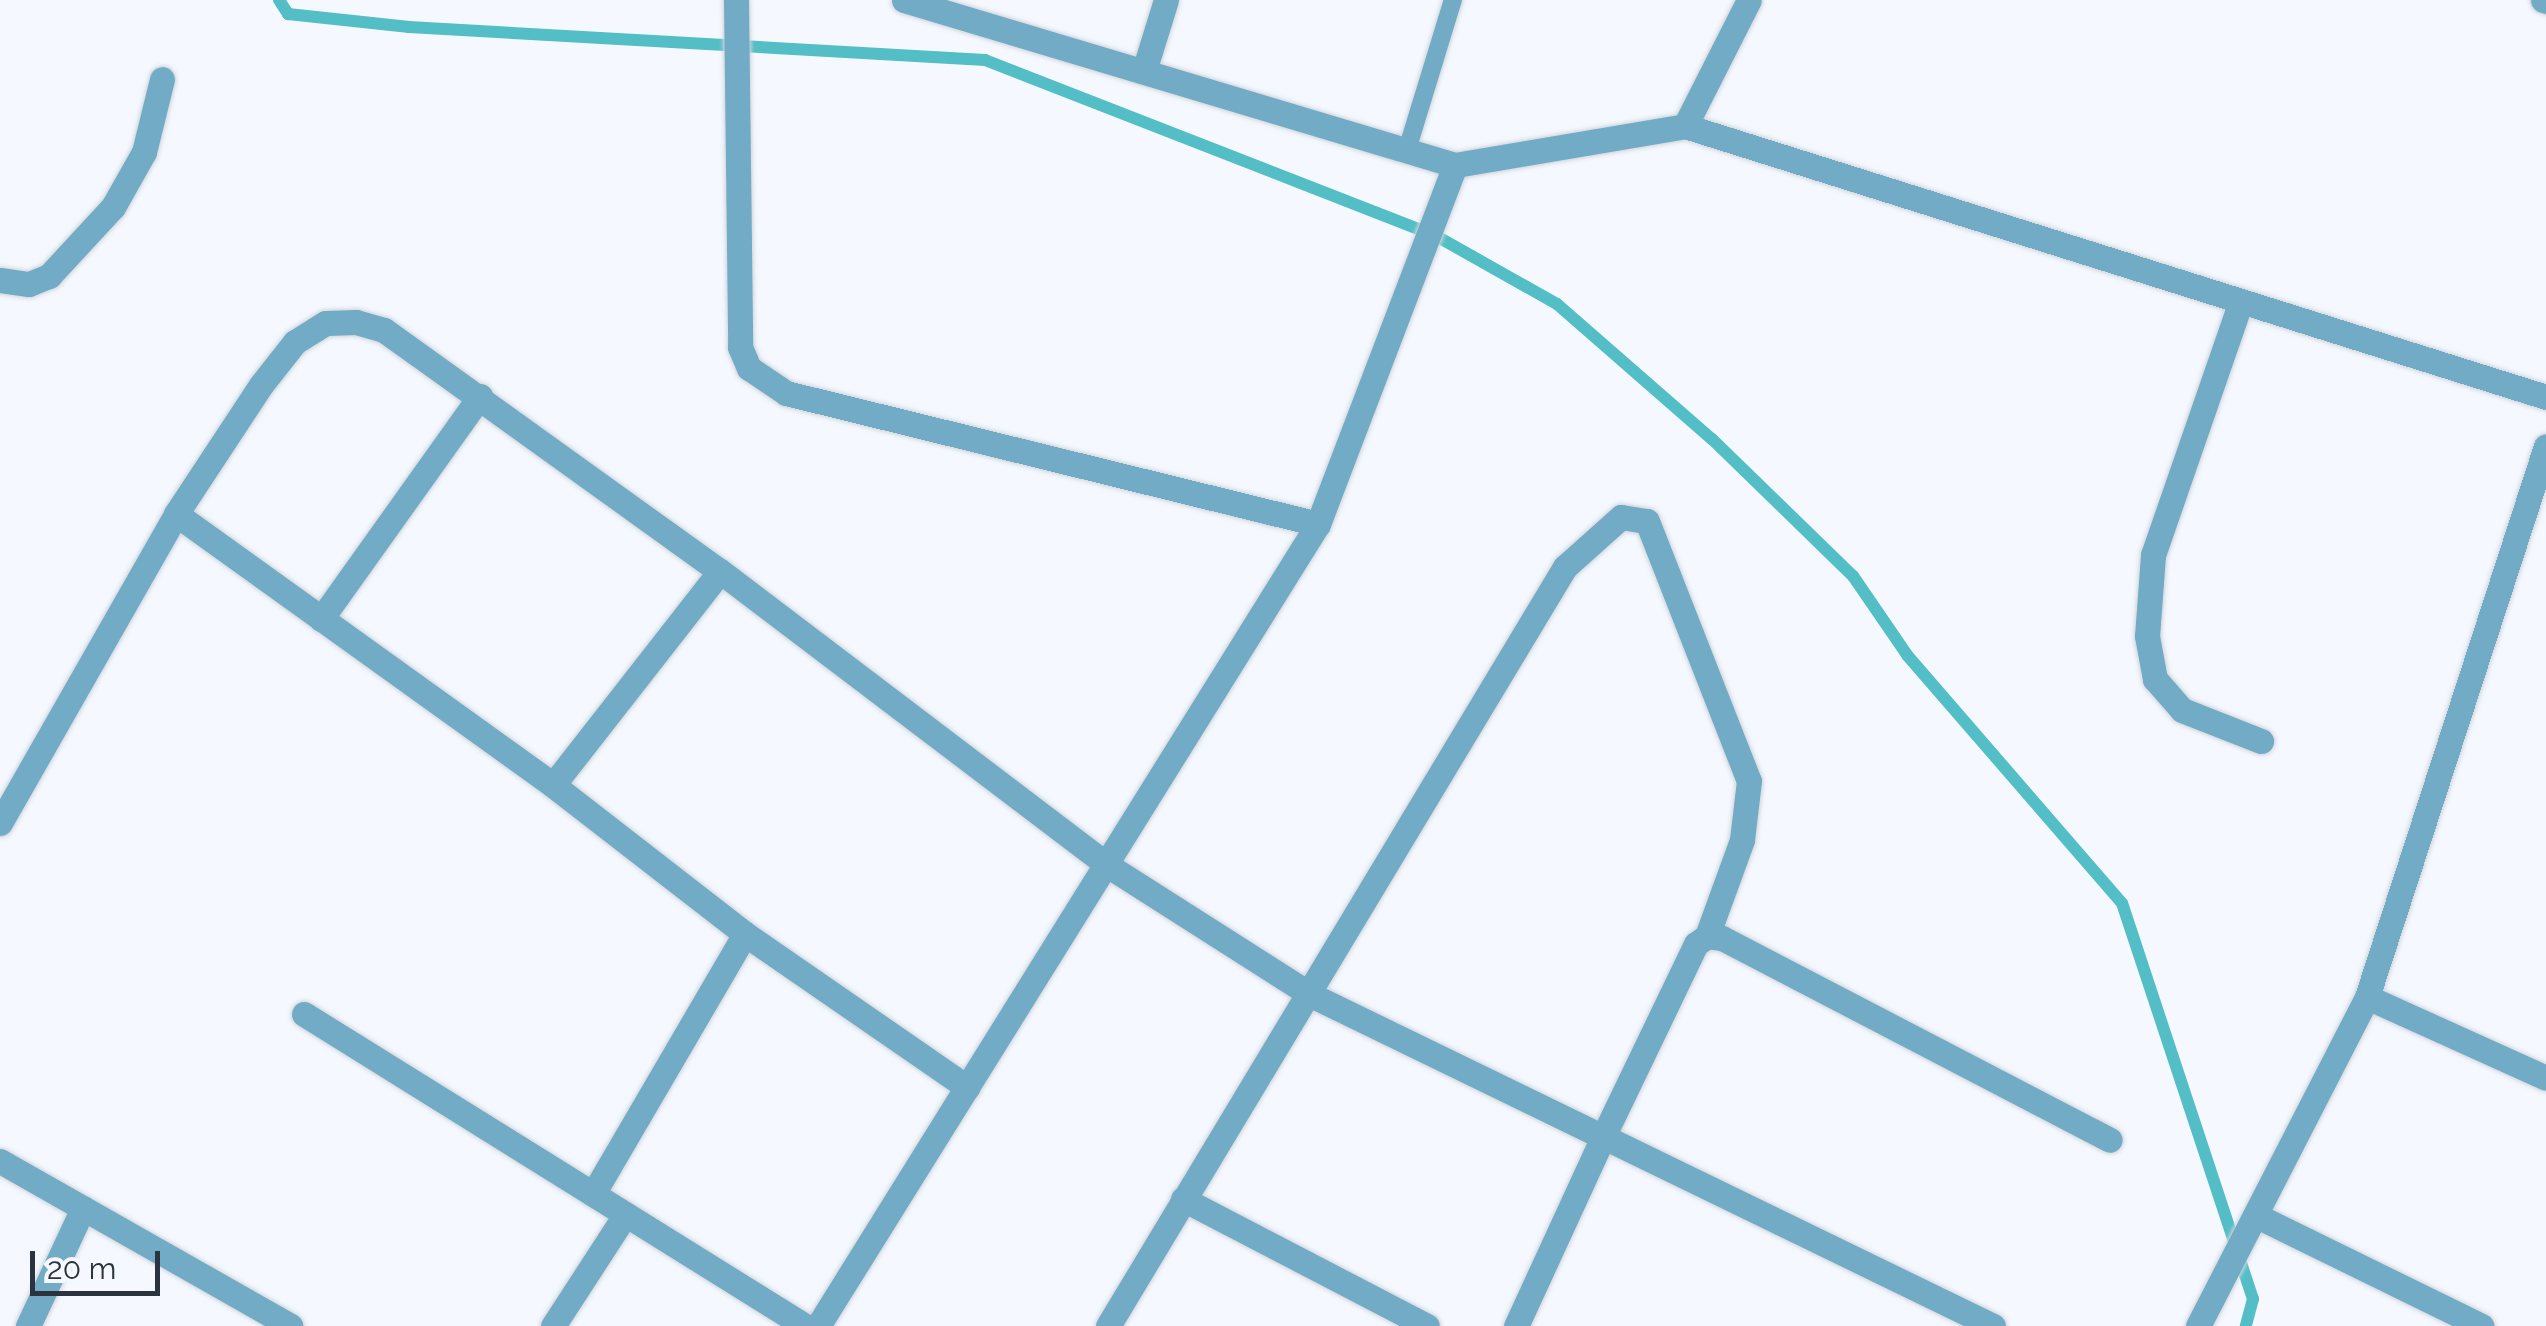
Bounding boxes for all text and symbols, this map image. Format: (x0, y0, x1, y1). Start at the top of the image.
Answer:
scale bar (35, 1231, 165, 1293)
text: 20 m (47, 1251, 116, 1286)

